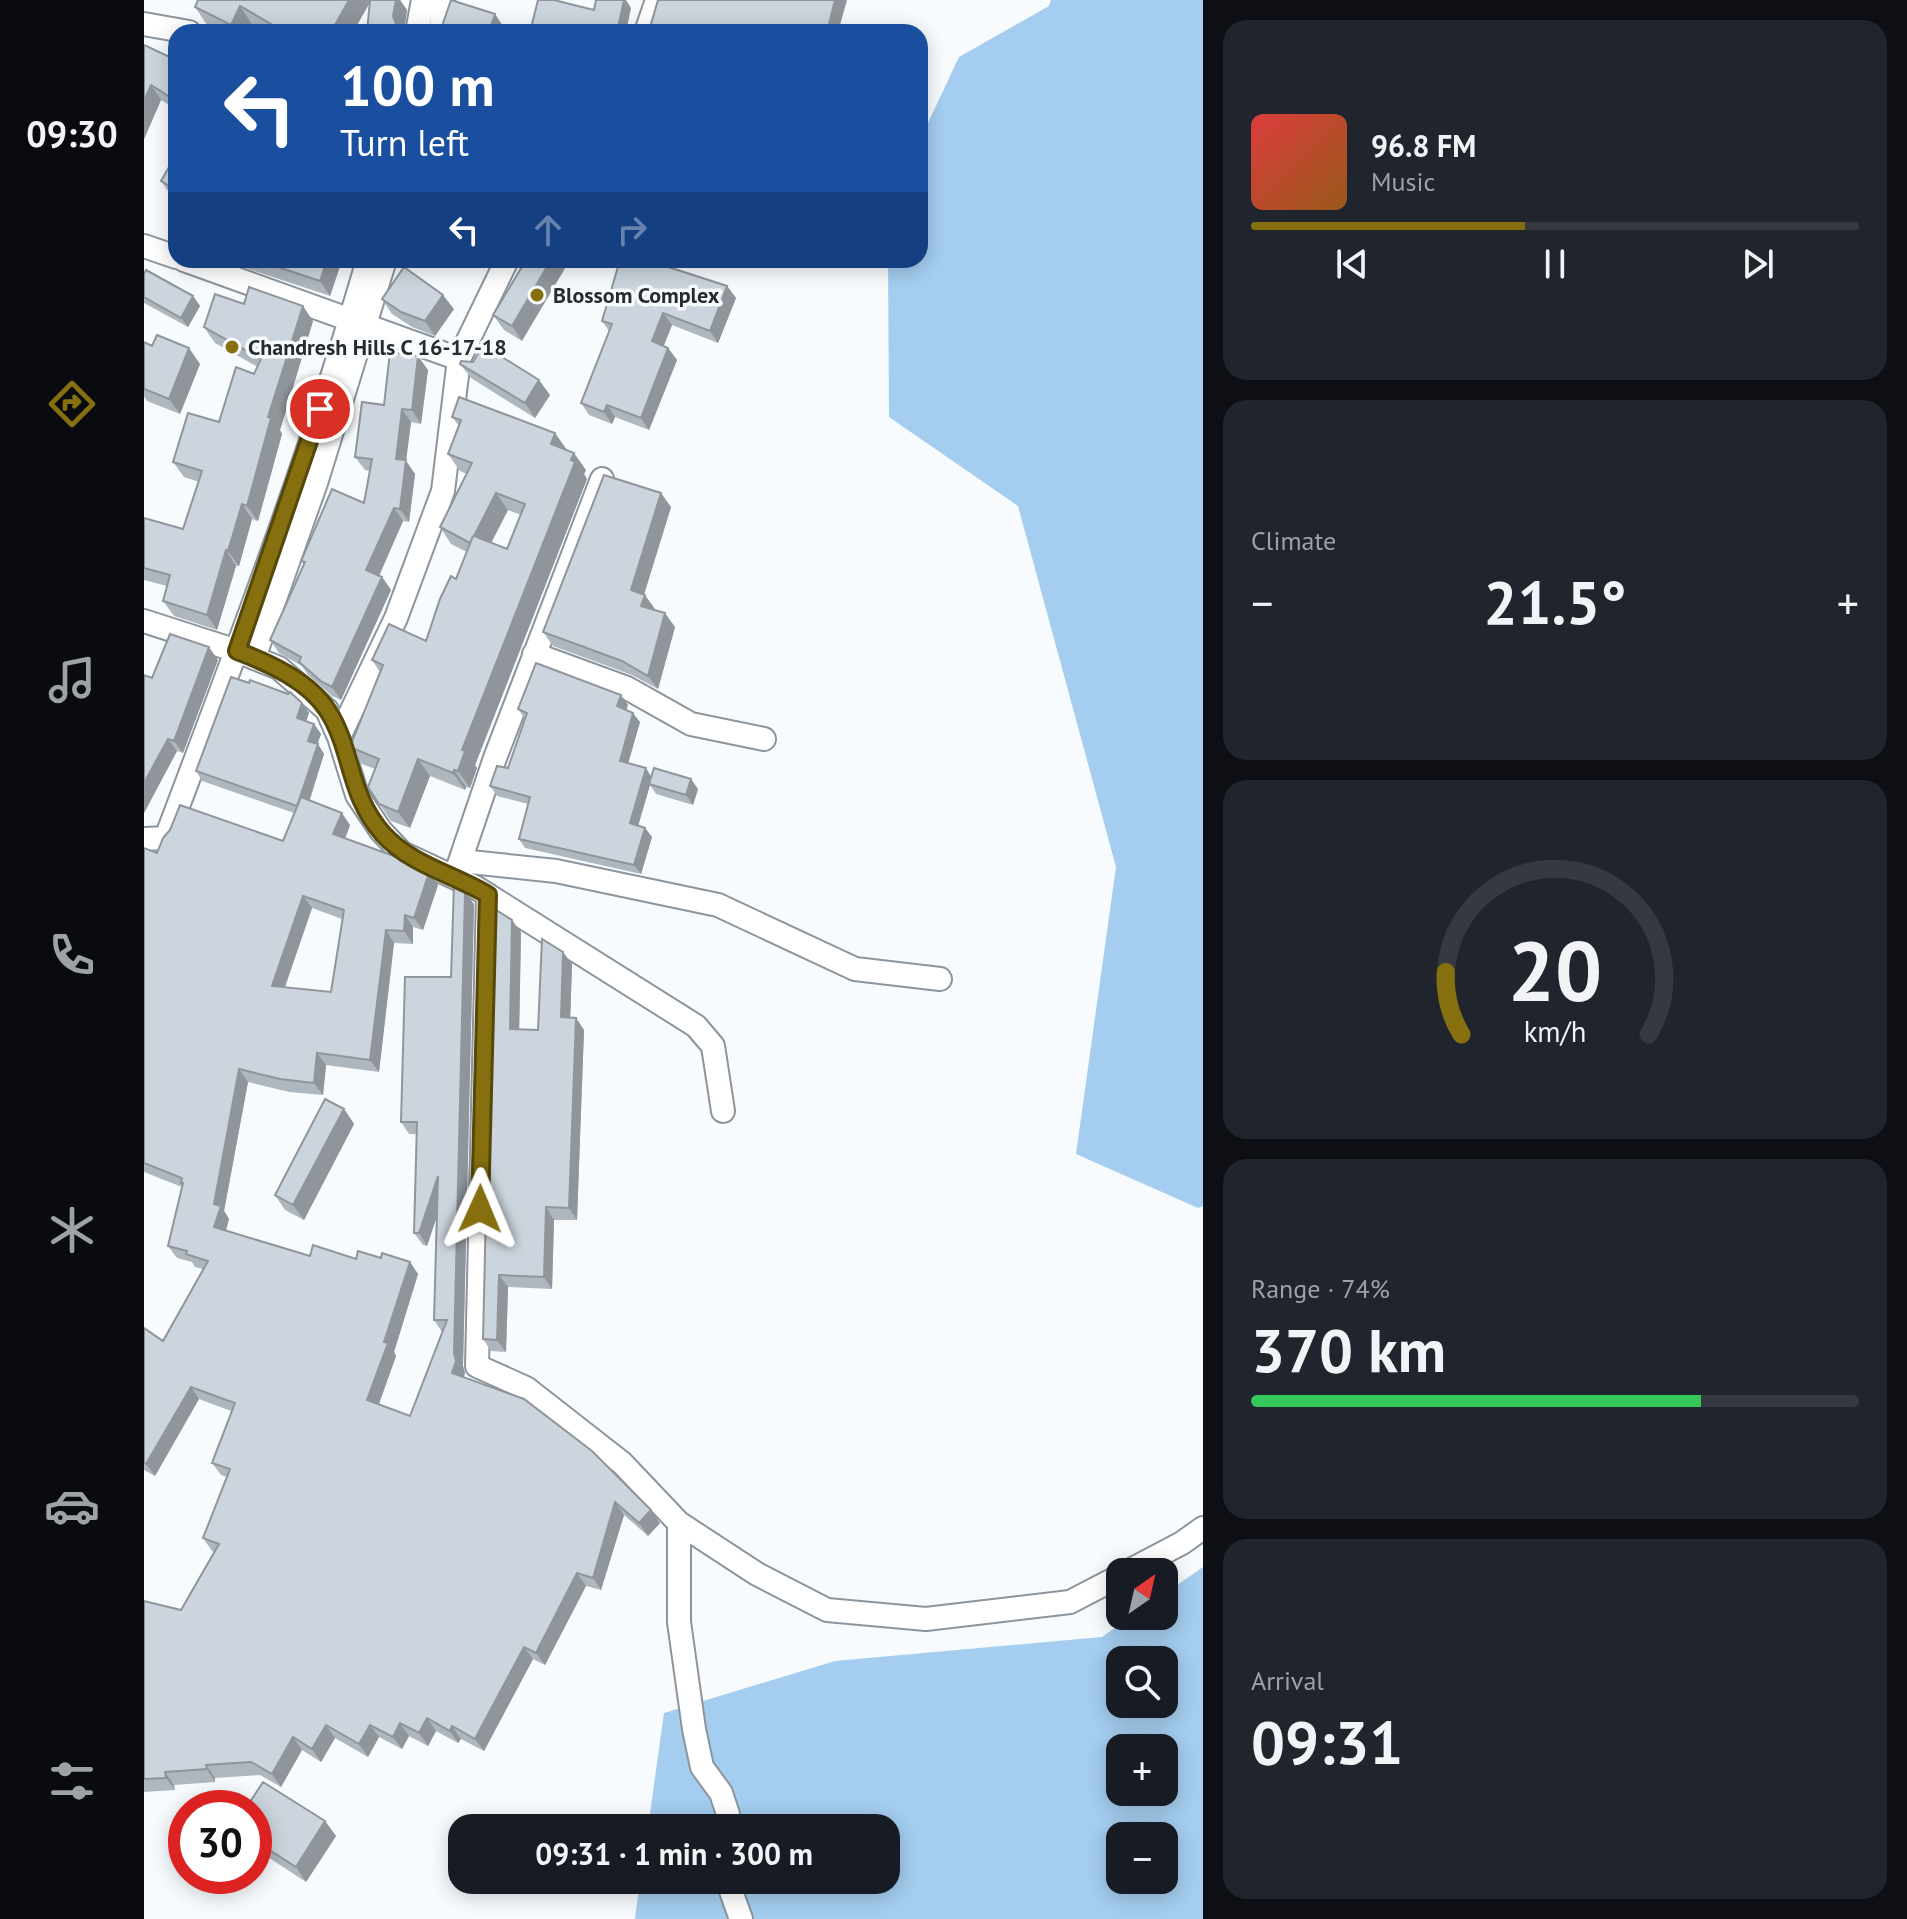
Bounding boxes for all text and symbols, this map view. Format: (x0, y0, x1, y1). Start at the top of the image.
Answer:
text: 100 m (340, 49, 495, 121)
icon: left (208, 56, 312, 160)
text: 09:30 (26, 110, 118, 157)
text: Turn left (340, 119, 469, 166)
text: 96.8 FM (1371, 126, 1476, 165)
text: Music (1371, 165, 1435, 198)
icon: left (442, 208, 486, 252)
icon: ahead (526, 208, 570, 252)
icon: right (610, 208, 654, 252)
icon: previous (1330, 242, 1374, 286)
icon: pause (1533, 242, 1577, 286)
icon: next (1736, 242, 1780, 286)
place label: Blossom Complex (553, 281, 720, 309)
marker: Blossom Complex (528, 286, 546, 304)
place label: Chandresh Hills C 16-17-18 (248, 333, 507, 361)
marker: Chandresh Hills C 16-17-18 (223, 338, 241, 356)
pin (286, 375, 354, 443)
icon: directions (44, 376, 100, 432)
icon: arrive (298, 387, 342, 431)
text: Climate (1251, 524, 1336, 557)
text: 21.5° (1483, 563, 1627, 641)
text: − (1251, 574, 1273, 631)
text: + (1837, 574, 1859, 631)
icon: music (44, 652, 100, 708)
text: 20 (1508, 916, 1602, 1024)
icon: phone (44, 927, 100, 983)
text: km/h (1524, 1014, 1586, 1051)
position arrow (438, 1167, 522, 1251)
icon: climate (44, 1202, 100, 1258)
text: Range · 74% (1251, 1272, 1390, 1305)
text: 370 km (1251, 1311, 1446, 1389)
icon: car (44, 1478, 100, 1534)
north arrow (1106, 1558, 1178, 1630)
map controls (1106, 1558, 1178, 1894)
button: search (1106, 1646, 1178, 1718)
text: Arrival (1251, 1664, 1324, 1697)
text: 09:31 (1251, 1703, 1403, 1781)
button: + (1106, 1734, 1178, 1806)
icon: filters (44, 1753, 100, 1809)
speed limit sign: 30 (168, 1790, 272, 1894)
button: − (1106, 1822, 1178, 1894)
text: 09:31 · 1 min · 300 m (535, 1834, 813, 1873)

